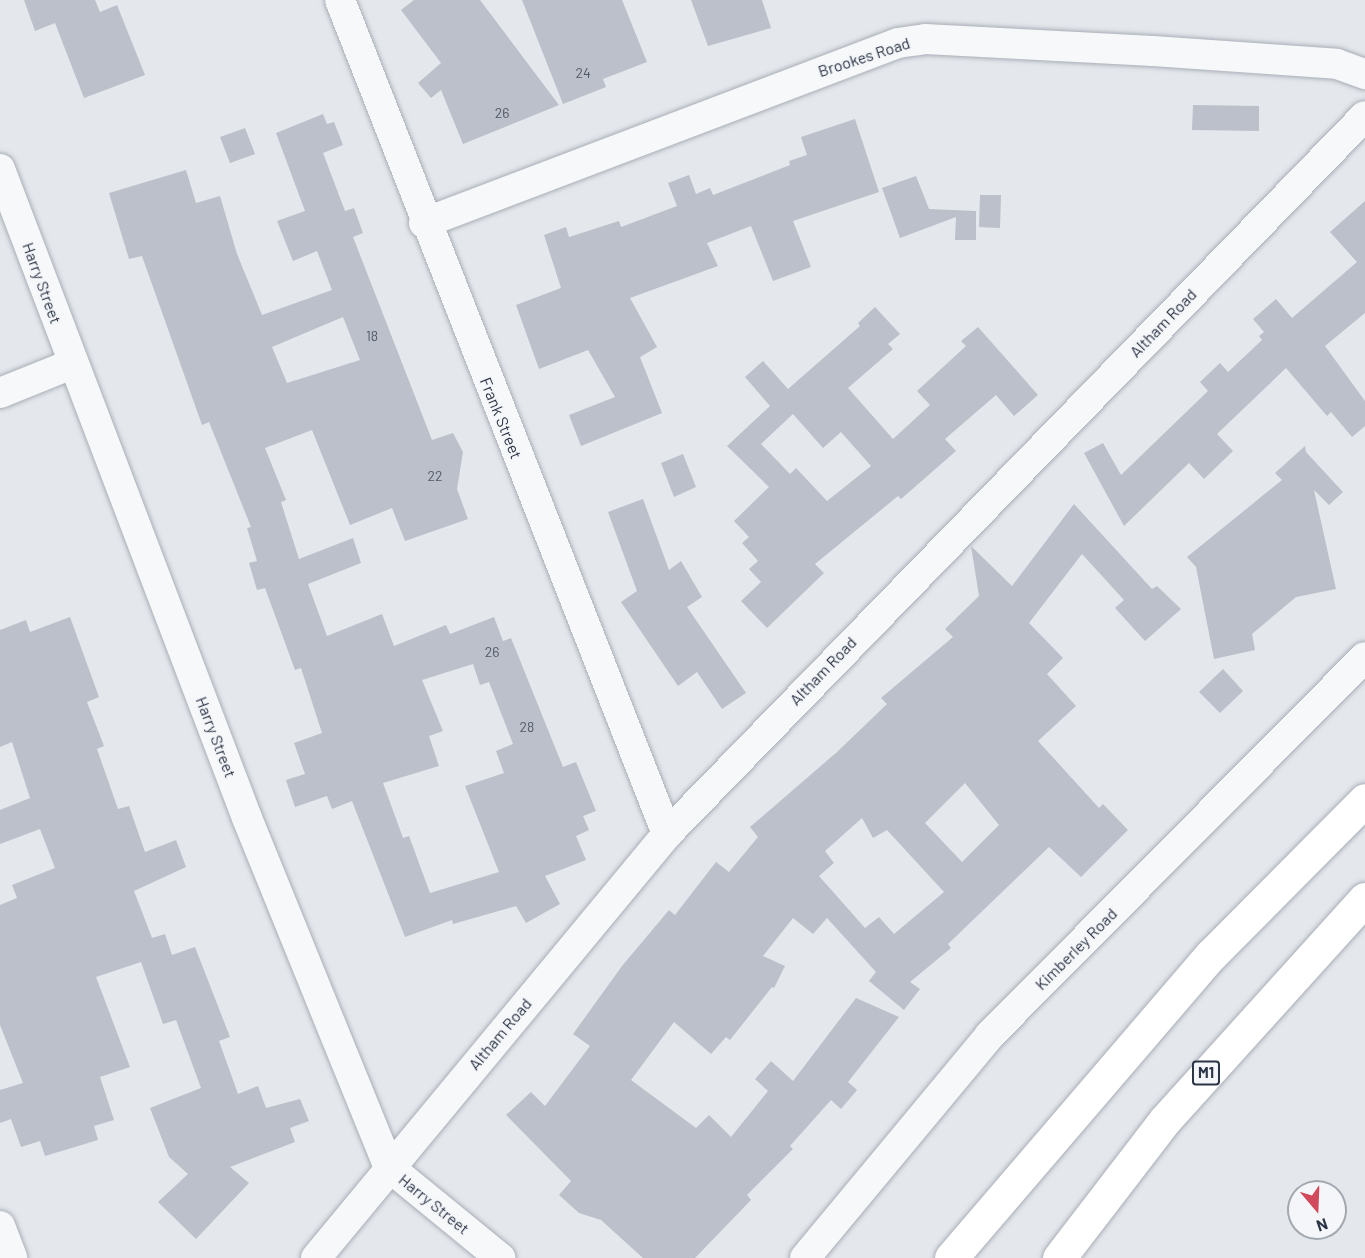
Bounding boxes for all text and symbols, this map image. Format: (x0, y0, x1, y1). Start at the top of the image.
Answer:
street label: Brookes Road (816, 33, 912, 81)
house number: 24 (575, 65, 591, 81)
house number: 26 (495, 105, 509, 121)
street label: Harry Street (18, 240, 66, 326)
street label: Altham Road (1126, 285, 1200, 361)
house number: 18 (366, 328, 378, 344)
street label: Frank Street (476, 374, 526, 462)
house number: 22 (427, 468, 443, 484)
street label: Altham Road (786, 633, 860, 709)
house number: 26 (485, 644, 499, 660)
street label: Harry Street (192, 694, 240, 780)
house number: 28 (520, 719, 534, 735)
street label: Kimberley Road (1031, 904, 1121, 994)
street label: Altham Road (464, 994, 536, 1074)
road number: M1 (1191, 1061, 1221, 1085)
street label: Harry Street (395, 1170, 473, 1238)
north arrow (1287, 1180, 1347, 1240)
text: N (1314, 1215, 1331, 1236)

